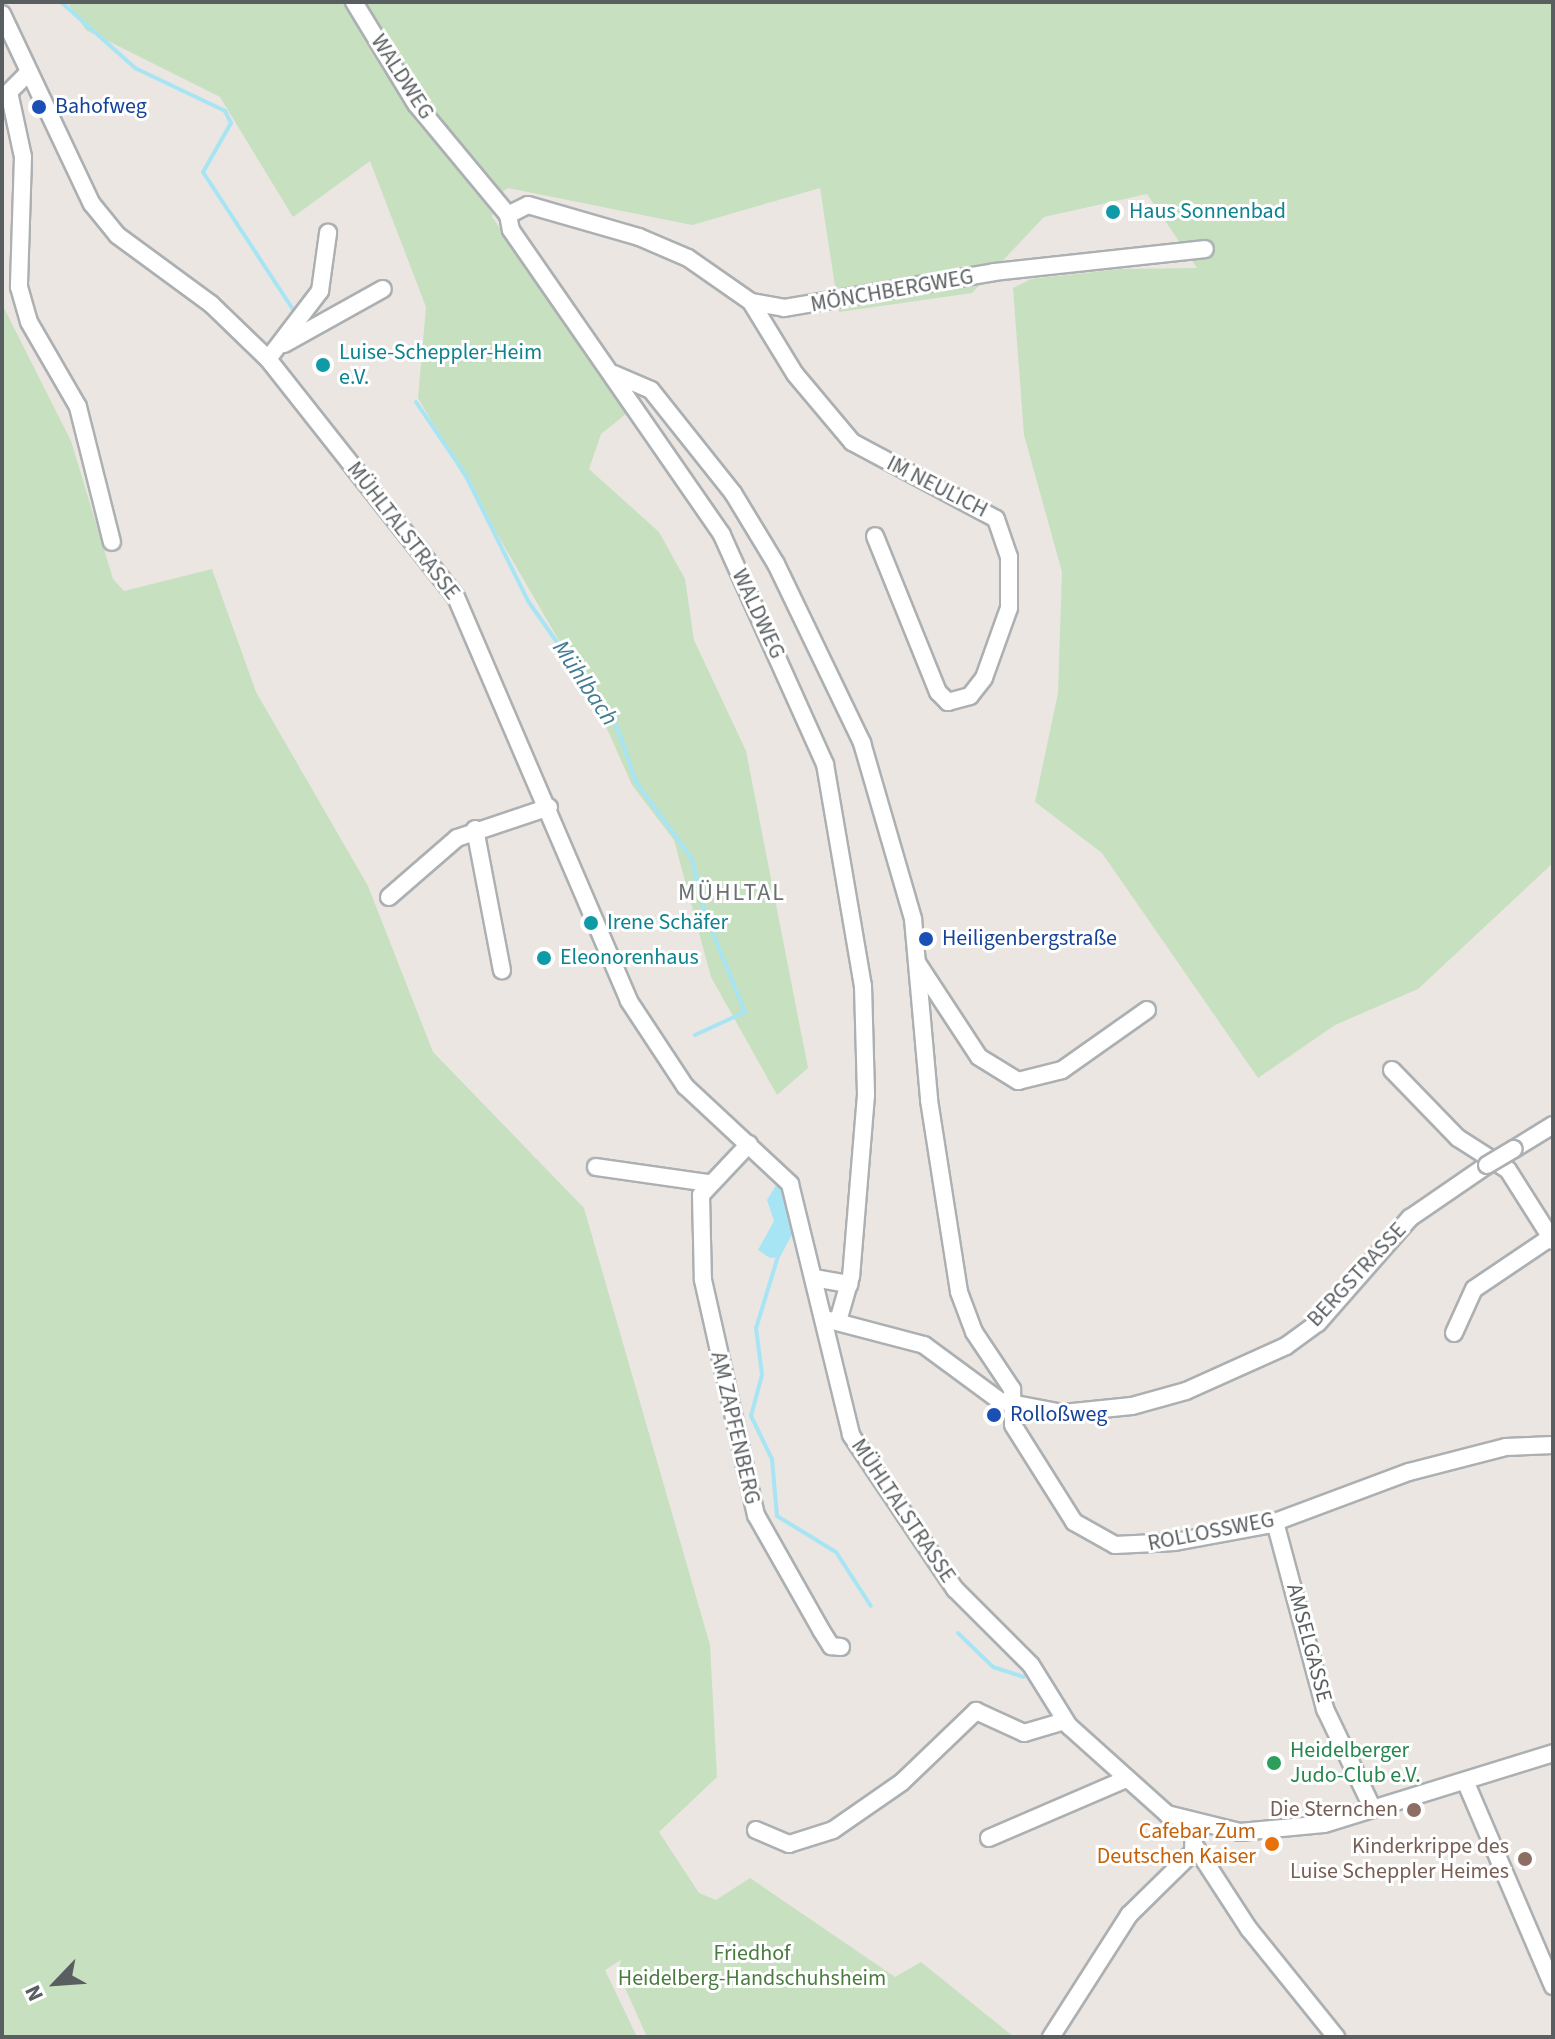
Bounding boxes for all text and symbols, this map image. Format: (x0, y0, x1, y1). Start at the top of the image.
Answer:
street label: WALDWEG (365, 30, 439, 124)
place label: Bahofweg (55, 94, 147, 120)
marker: Bahofweg (30, 98, 48, 116)
place label: Haus Sonnenbad (1129, 199, 1286, 225)
marker: Haus Sonnenbad (1104, 203, 1122, 221)
street label: MÖNCHBERGWEG (809, 264, 975, 318)
place label: Luise-Scheppler-Heim e.V. (339, 339, 542, 390)
marker: Luise-Scheppler-Heim e.V. (314, 356, 332, 374)
street label: IM NEULICH (882, 450, 992, 524)
street label: MÜHLTALSTRASSE (341, 457, 465, 605)
street label: WALDWEG (726, 565, 790, 663)
water label: Mühlbach (546, 635, 624, 731)
district label: MÜHLTAL (678, 879, 786, 907)
place label: Irene Schäfer (607, 910, 728, 936)
marker: Irene Schäfer (582, 914, 600, 932)
place label: Heiligenbergstraße (942, 926, 1117, 952)
marker: Heiligenbergstraße (917, 930, 935, 948)
place label: Eleonorenhaus (560, 945, 699, 971)
marker: Eleonorenhaus (535, 949, 553, 967)
street label: BERGSTRASSE (1302, 1217, 1412, 1333)
street label: AM ZAPFENBERG (705, 1349, 765, 1507)
place label: Rolloßweg (1010, 1402, 1107, 1428)
marker: Rolloßweg (985, 1406, 1003, 1424)
street label: MÜHLTALSTRASSE (845, 1434, 961, 1588)
street label: ROLLOSSWEG (1146, 1507, 1276, 1557)
street label: AMSELGASSE (1281, 1581, 1337, 1705)
place label: Heidelberger Judo-Club e.V. (1290, 1737, 1421, 1788)
marker: Heidelberger Judo-Club e.V. (1265, 1754, 1283, 1772)
place label: Die Sternchen (1270, 1797, 1398, 1823)
marker: Die Sternchen (1405, 1801, 1423, 1819)
place label: Cafebar Zum Deutschen Kaiser (1097, 1818, 1256, 1870)
place label: Kinderkrippe des Luise Scheppler Heimes (1290, 1833, 1509, 1884)
marker: Cafebar Zum Deutschen Kaiser (1263, 1835, 1281, 1853)
marker: Kinderkrippe des Luise Scheppler Heimes (1516, 1850, 1534, 1868)
park label: Friedhof Heidelberg-Handschuhsheim (618, 1940, 886, 1992)
north arrow (16, 1943, 96, 2023)
text: N (17, 1980, 52, 2007)

